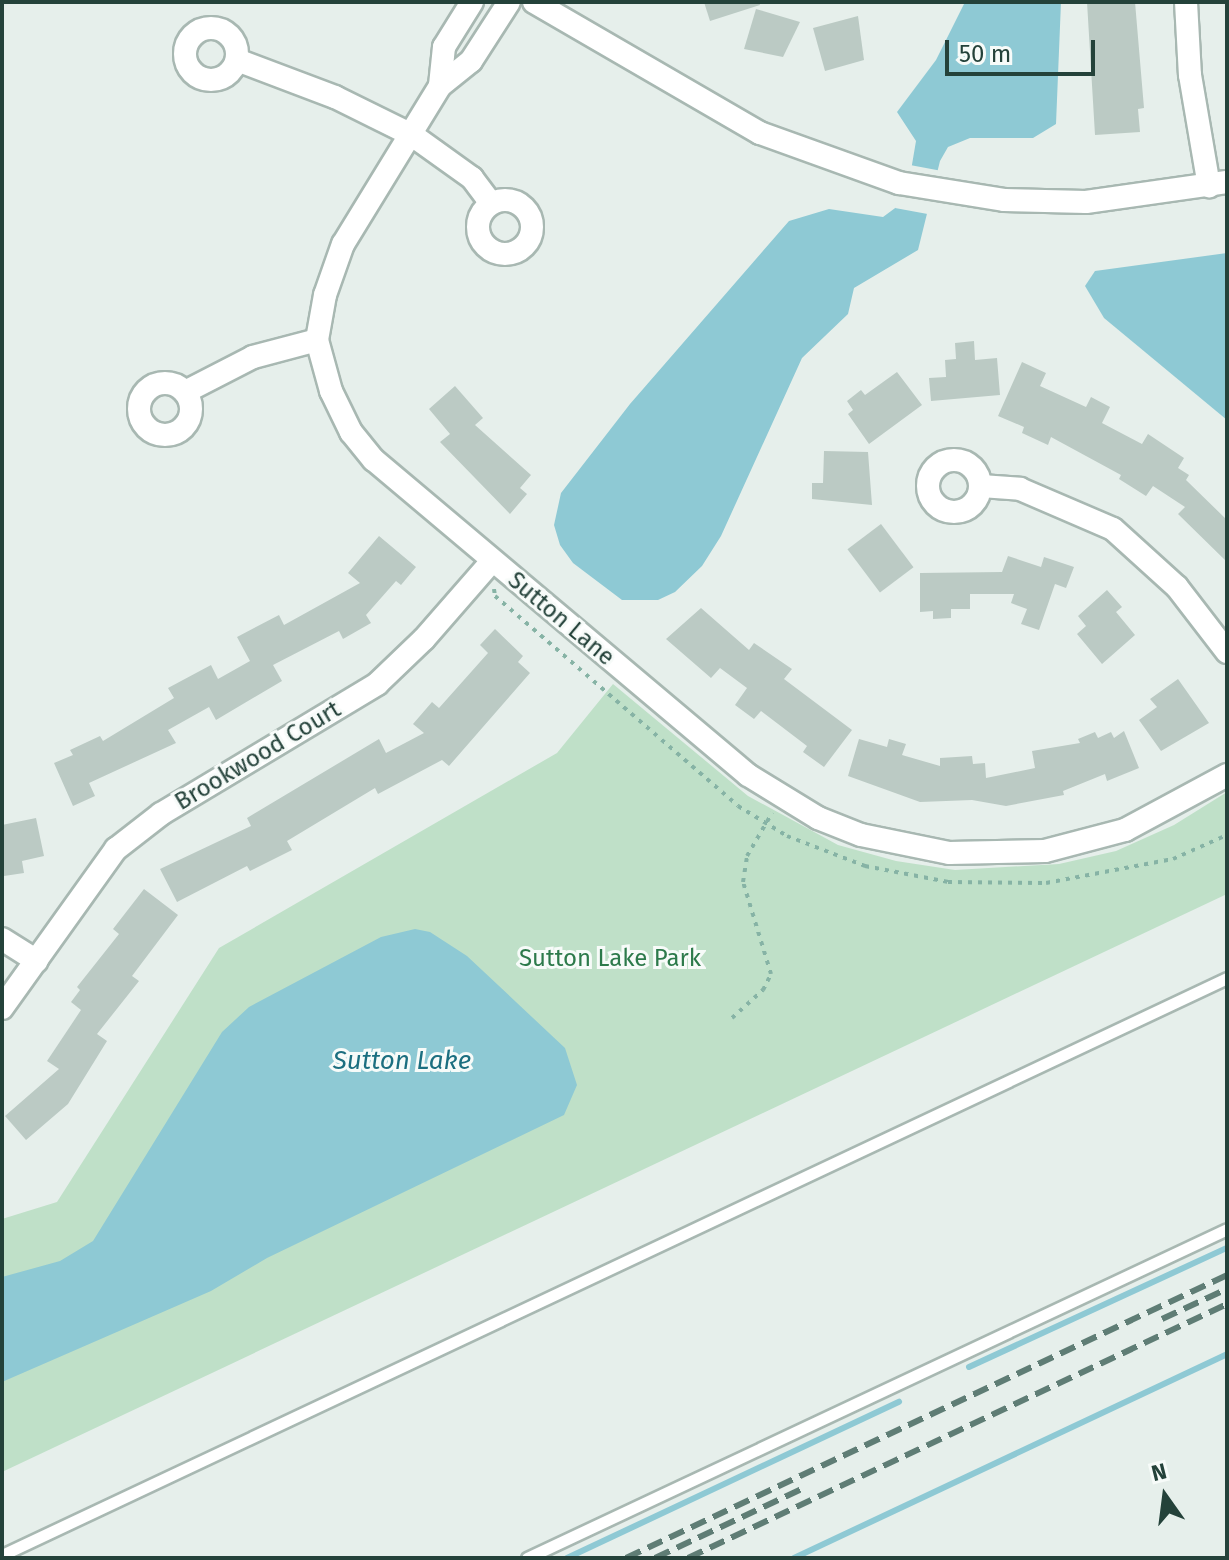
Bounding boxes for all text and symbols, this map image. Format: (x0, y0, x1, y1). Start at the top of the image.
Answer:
scale bar (949, 24, 1099, 74)
text: 50 m (959, 40, 1011, 68)
street label: Sutton Lane (502, 566, 620, 672)
street label: Brookwood Court (170, 695, 346, 817)
park label: Sutton Lake Park (519, 945, 701, 973)
water label: Sutton Lake (333, 1045, 471, 1077)
north arrow (1125, 1456, 1205, 1536)
text: N (1149, 1457, 1169, 1487)

